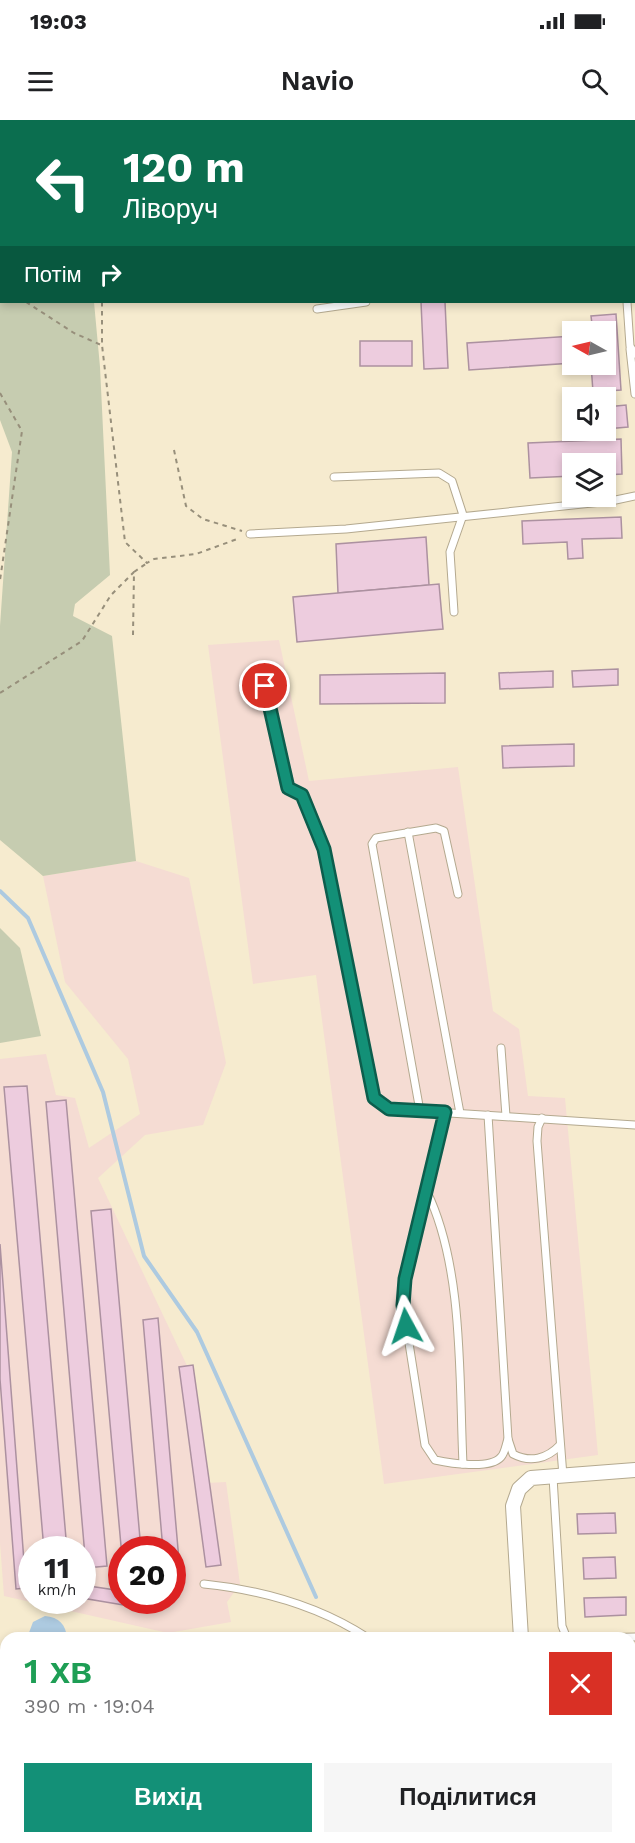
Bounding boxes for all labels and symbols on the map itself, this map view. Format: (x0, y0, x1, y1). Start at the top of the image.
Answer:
north arrow (562, 321, 616, 375)
pin (239, 660, 290, 711)
position arrow (374, 1294, 438, 1358)
speed limit sign: 20 (108, 1536, 186, 1614)

